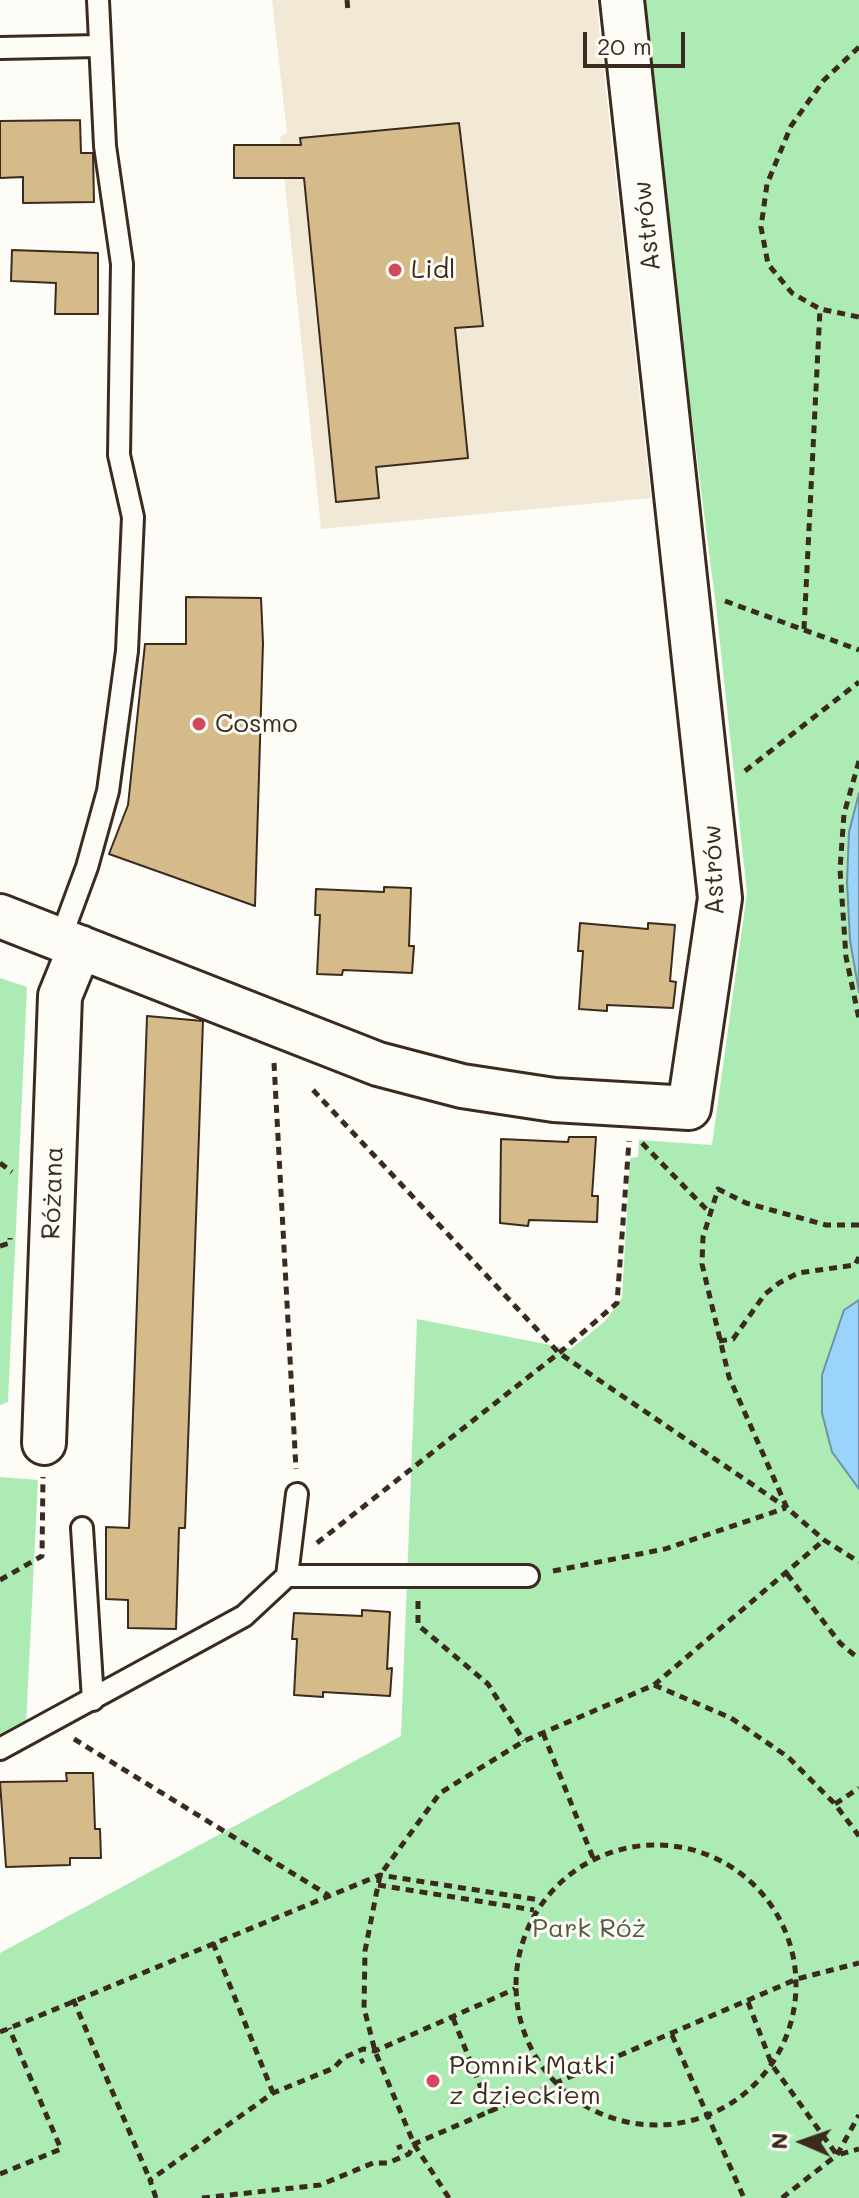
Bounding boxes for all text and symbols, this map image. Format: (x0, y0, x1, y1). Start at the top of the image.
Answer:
scale bar (587, 16, 689, 66)
text: 20 m (597, 30, 652, 61)
street label: Astrów (627, 179, 667, 273)
place label: Lidl (411, 254, 456, 286)
marker: Lidl (386, 261, 404, 279)
place label: Cosmo (215, 708, 298, 740)
marker: Cosmo (190, 715, 208, 733)
street label: Astrów (697, 824, 731, 916)
street label: Różana (36, 1146, 70, 1240)
park label: Park Róż (532, 1913, 646, 1945)
place label: Pomnik Matki z dzieckiem (449, 2050, 616, 2112)
marker: Pomnik Matki z dzieckiem (424, 2072, 442, 2090)
north arrow (763, 2102, 843, 2182)
text: N (764, 2132, 793, 2150)

